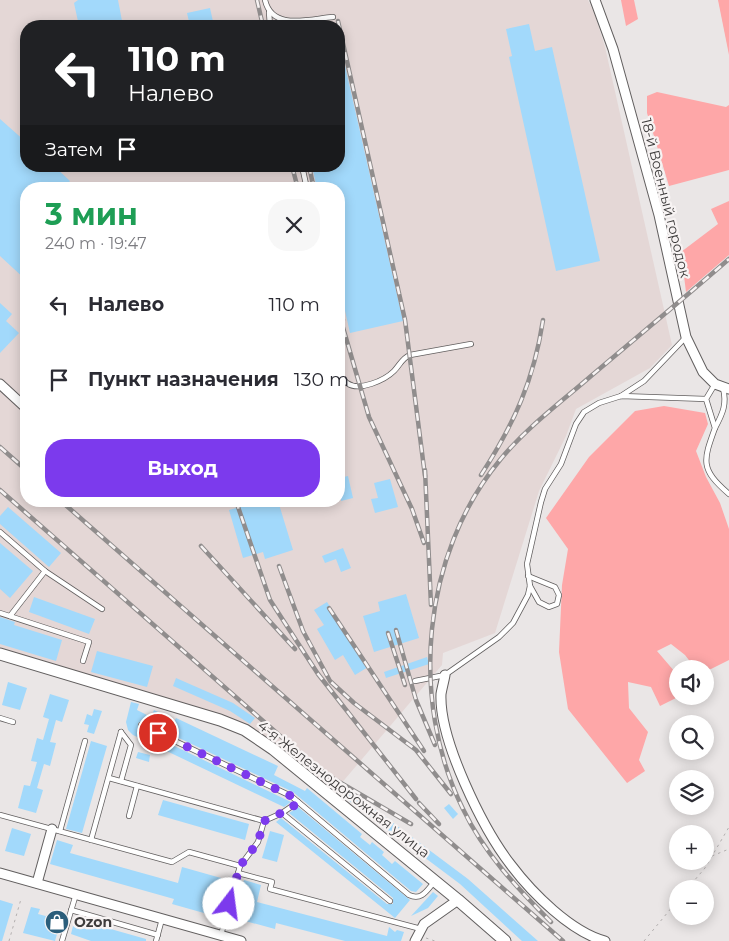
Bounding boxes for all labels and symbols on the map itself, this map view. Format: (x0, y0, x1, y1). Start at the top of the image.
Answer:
street label: 18-й Военный городок (637, 116, 695, 280)
pin (137, 712, 179, 754)
street label: 4-я Железнодорожная улица (254, 716, 434, 862)
position arrow (202, 877, 254, 929)
shop icon: Ozon (44, 909, 70, 935)
place label: Ozon (74, 913, 112, 931)

